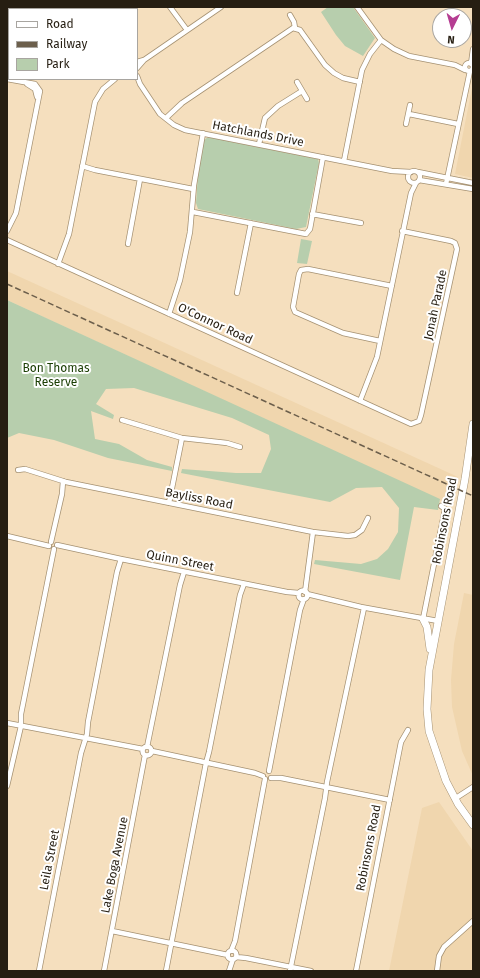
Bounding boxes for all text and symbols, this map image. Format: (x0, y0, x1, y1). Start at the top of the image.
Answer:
legend (8, 8, 138, 80)
north arrow (432, 8, 472, 48)
text: Road (46, 17, 74, 31)
text: N (447, 33, 455, 46)
text: Railway (46, 37, 87, 51)
text: Park (46, 57, 70, 71)
street label: Hatchlands Drive (211, 118, 305, 150)
street label: Jonah Parade (421, 268, 451, 342)
street label: O'Connor Road (175, 300, 255, 348)
park label: Bon Thomas Reserve (22, 362, 90, 390)
street label: Robinsons Road (430, 477, 460, 565)
street label: Bayliss Road (164, 485, 234, 513)
street label: Quinn Street (145, 547, 215, 575)
street label: Robinsons Road (354, 804, 384, 892)
street label: Lake Boga Avenue (99, 816, 131, 914)
street label: Leila Street (37, 829, 63, 891)

